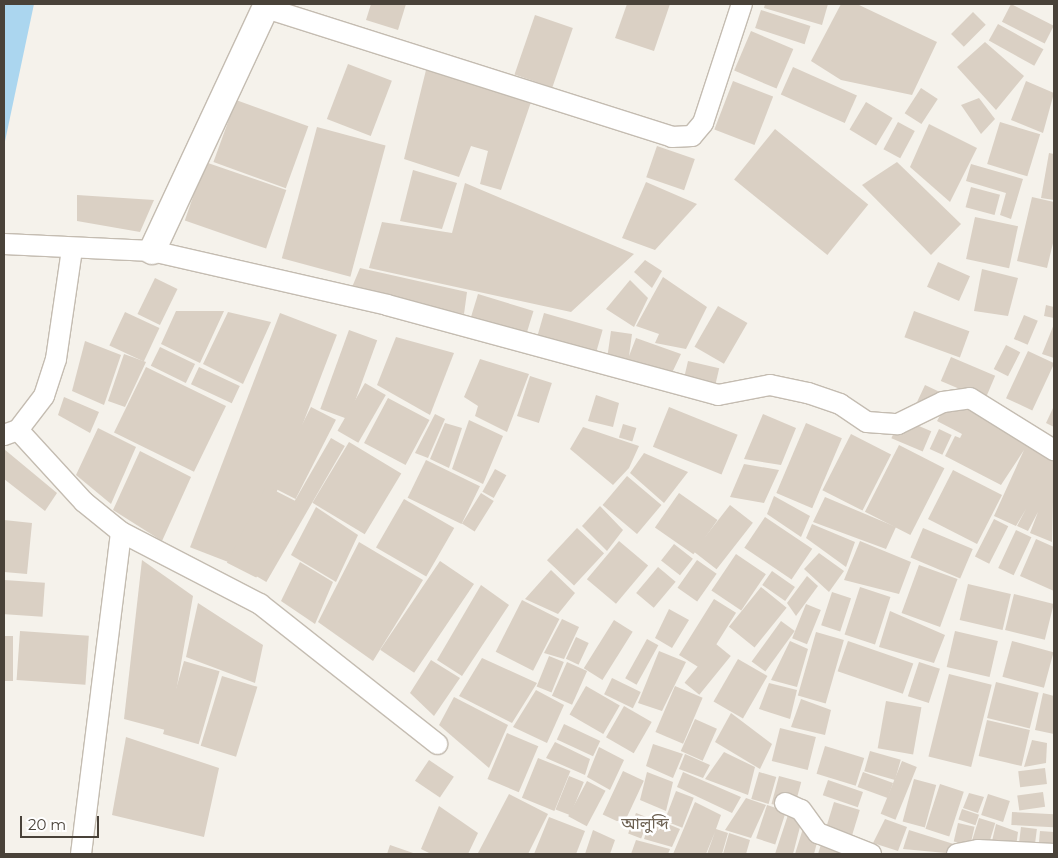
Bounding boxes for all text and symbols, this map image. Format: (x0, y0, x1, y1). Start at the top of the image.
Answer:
scale bar (22, 806, 101, 838)
district label: আলুব্দি (621, 814, 669, 834)
text: 20 m (28, 815, 66, 834)

